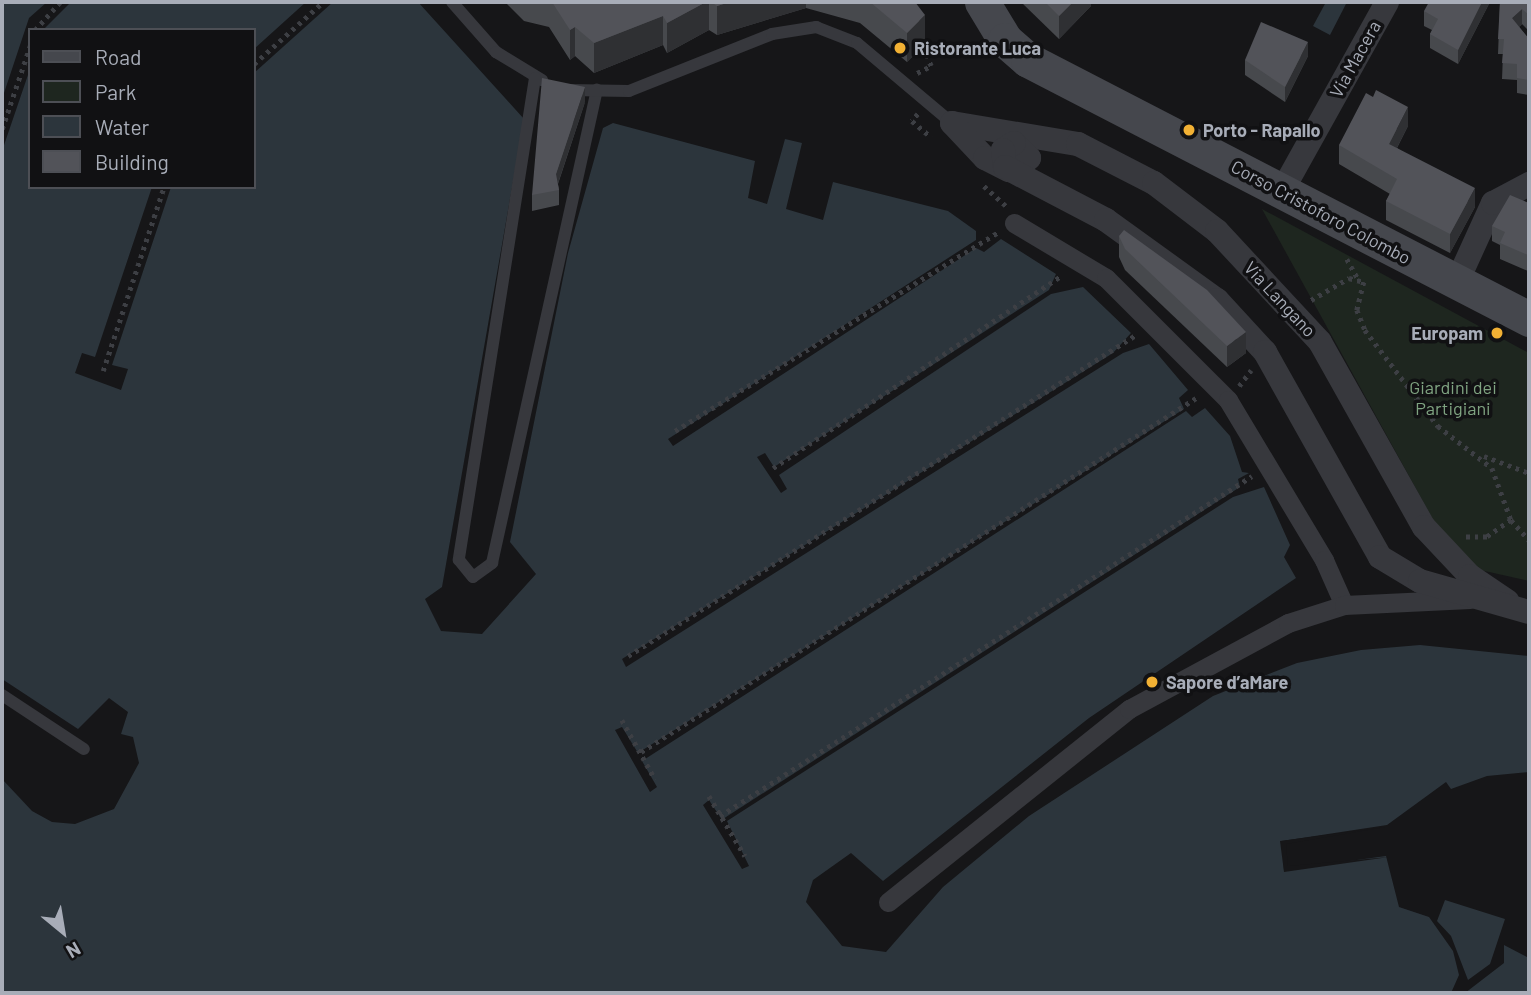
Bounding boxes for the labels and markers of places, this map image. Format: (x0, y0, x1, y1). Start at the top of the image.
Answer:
place label: Ristorante Luca (914, 37, 1041, 59)
marker: Ristorante Luca (892, 40, 908, 56)
place label: Porto - Rapallo (1203, 119, 1321, 141)
marker: Porto - Rapallo (1181, 122, 1197, 138)
place label: Europam (1411, 322, 1483, 344)
marker: Europam (1489, 325, 1505, 341)
place label: Sapore d’aMare (1166, 671, 1288, 693)
marker: Sapore d’aMare (1144, 674, 1160, 690)

